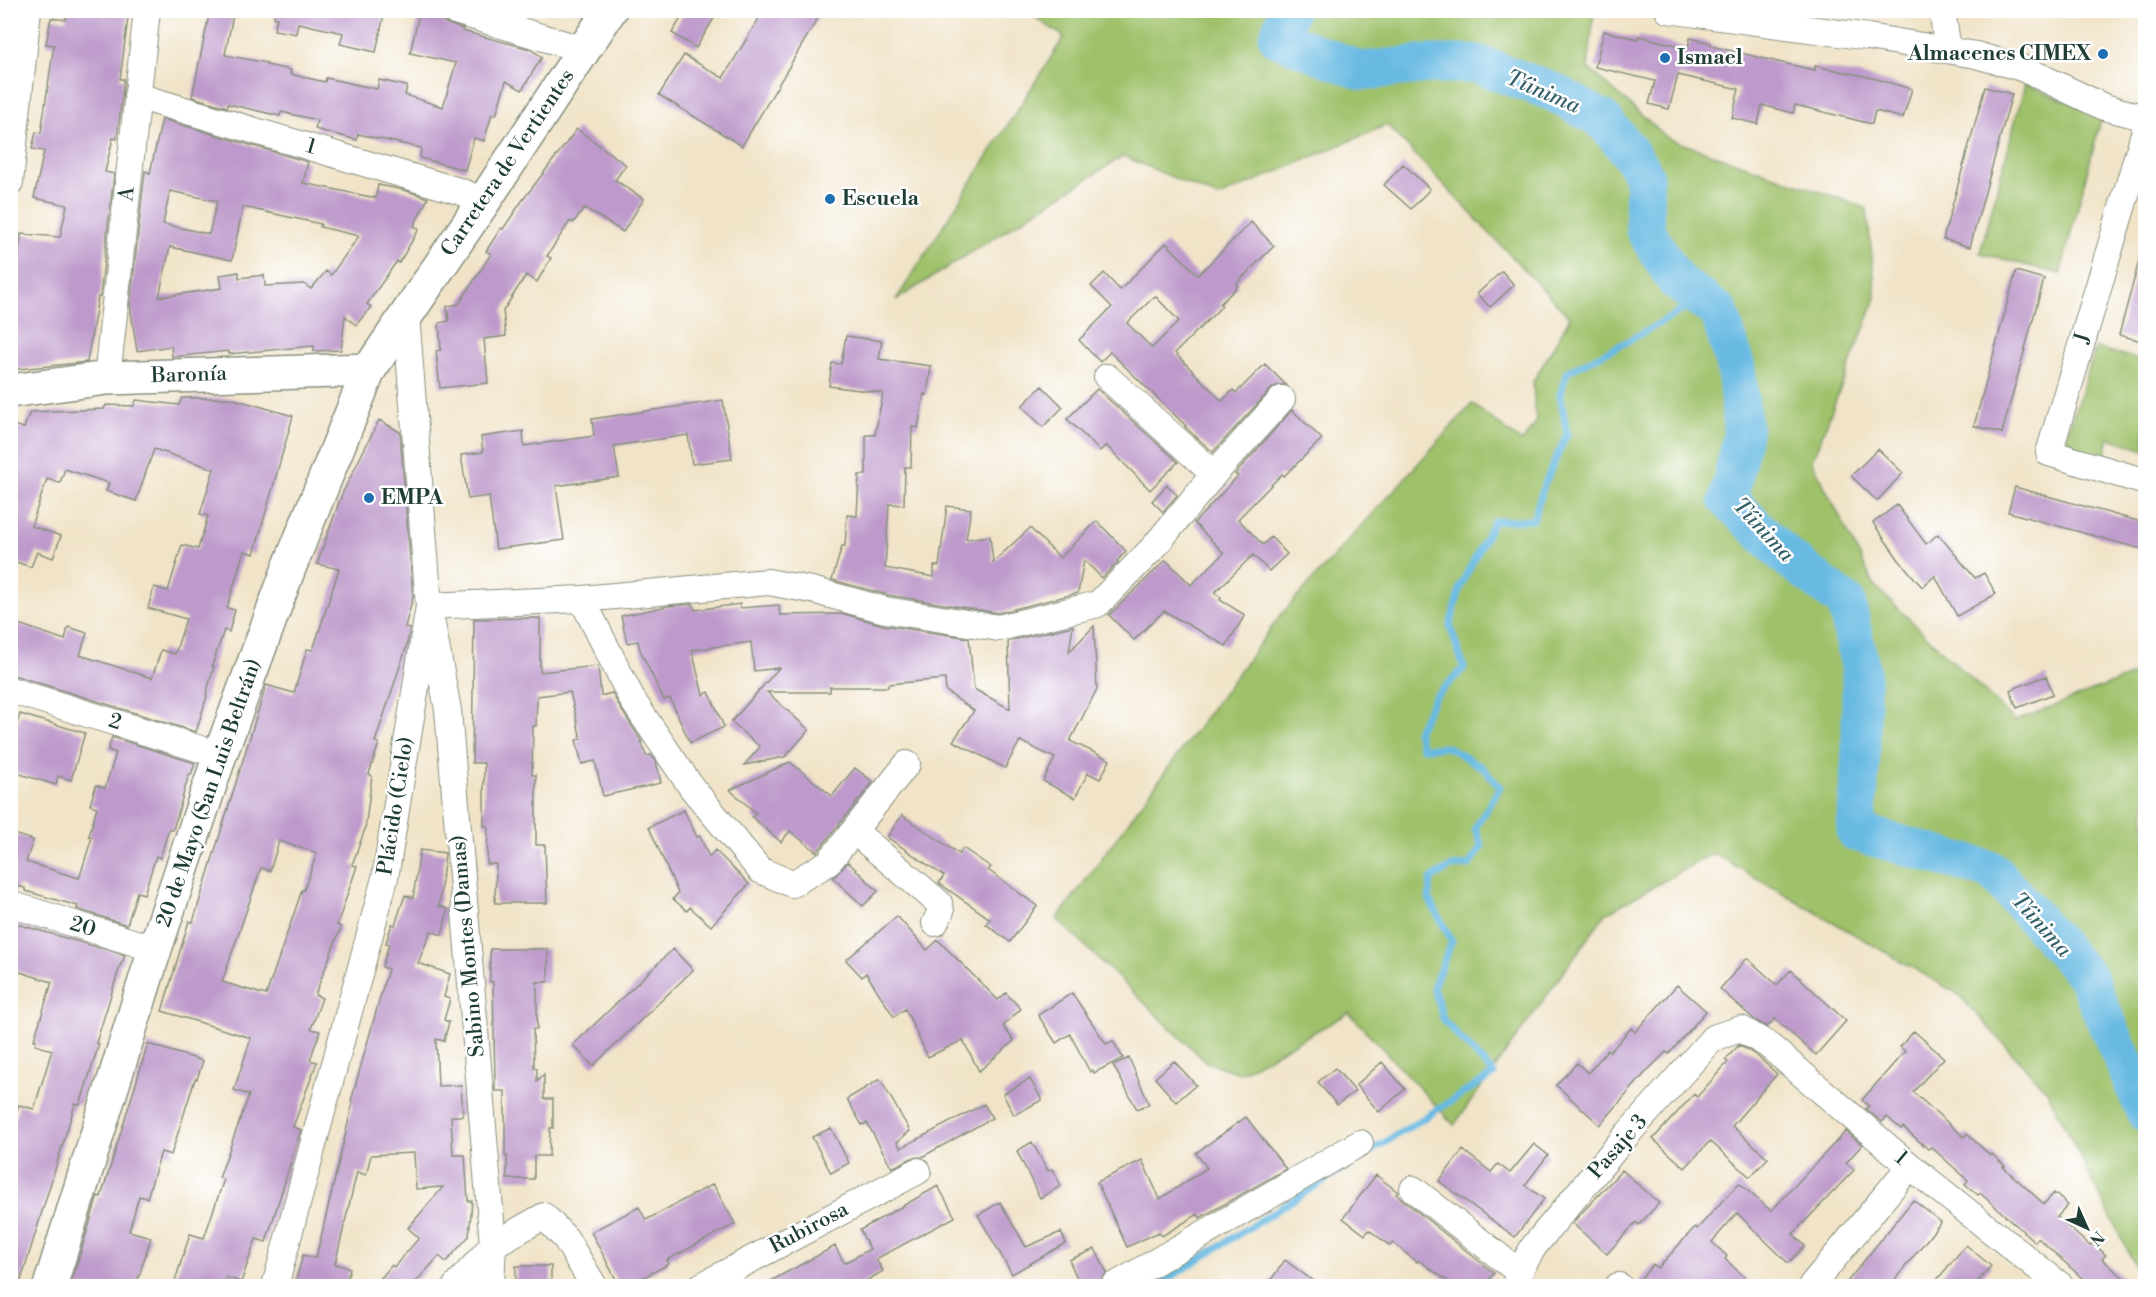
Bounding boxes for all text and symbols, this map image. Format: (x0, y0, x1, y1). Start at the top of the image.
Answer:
place label: Almacenes CIMEX (1907, 41, 2092, 67)
place label: Ismael (1677, 45, 1743, 71)
marker: Almacenes CIMEX (2096, 47, 2110, 61)
marker: Ismael (1658, 51, 1672, 65)
street label: Carretera de Vertientes (435, 64, 581, 262)
water label: Tíinima (1502, 64, 1585, 120)
street label: 1 (303, 133, 319, 161)
street label: A (113, 185, 141, 204)
place label: Escuela (842, 186, 920, 212)
marker: Escuela (823, 192, 837, 206)
street label: J (2069, 330, 2097, 347)
street label: Baronía (150, 361, 228, 389)
place label: EMPA (381, 485, 444, 511)
marker: EMPA (362, 491, 376, 505)
water label: Tíinima (1727, 492, 1800, 568)
street label: 20 de Mayo (San Luis Beltrán) (151, 655, 267, 931)
street label: 2 (105, 708, 125, 736)
street label: Plácido (Cielo) (372, 735, 420, 877)
street label: Sabino Montes (Damas) (445, 834, 491, 1058)
water label: Tíinima (2005, 887, 2078, 964)
street label: 20 (67, 911, 99, 943)
street label: Pasaje 3 (1583, 1109, 1653, 1185)
street label: 1 (1889, 1145, 1913, 1171)
street label: Rubirosa (765, 1196, 853, 1260)
north arrow (2057, 1198, 2117, 1258)
text: N (2085, 1226, 2108, 1250)

